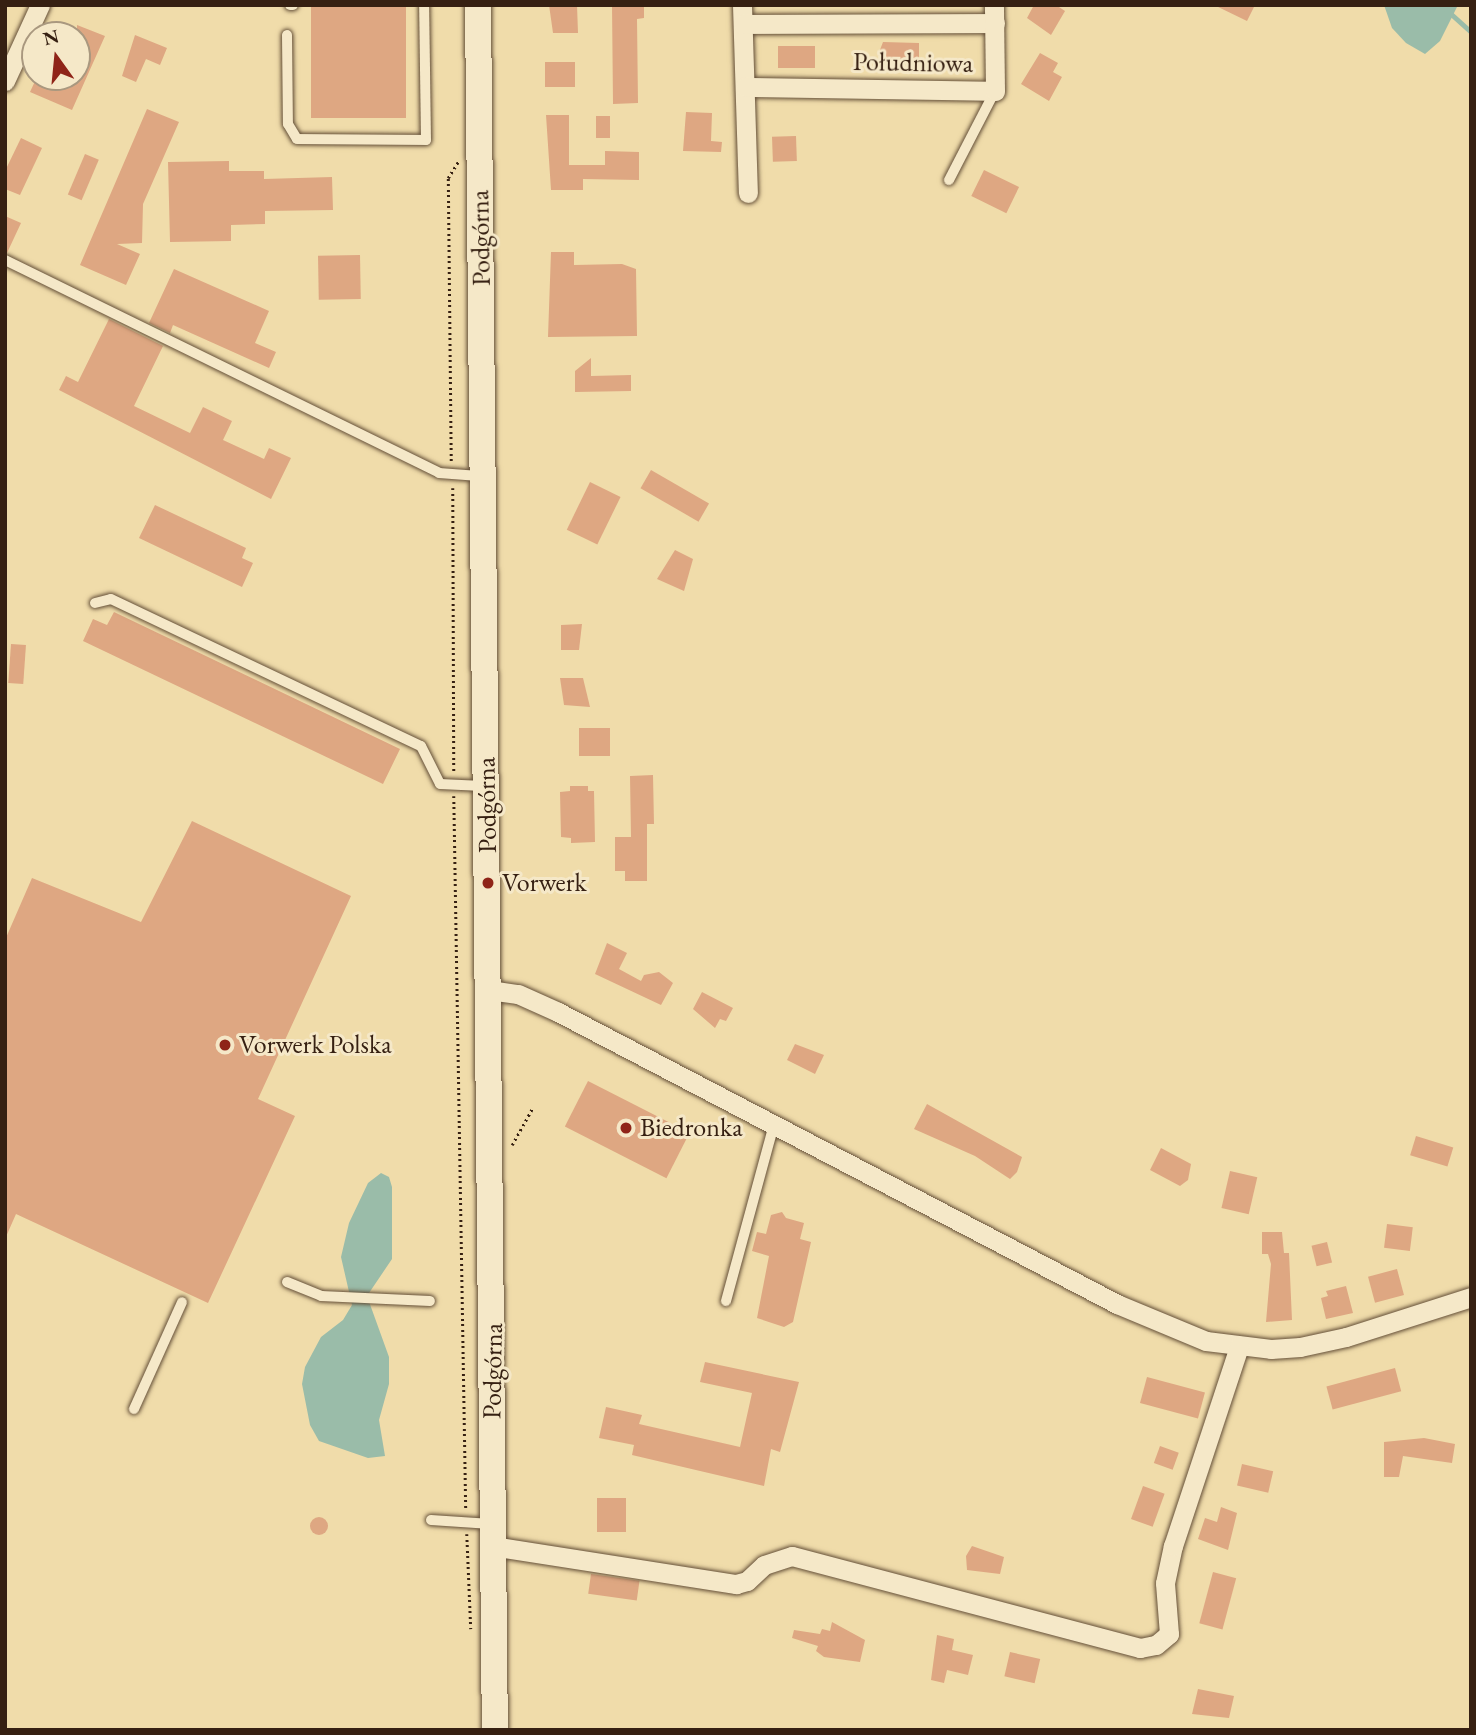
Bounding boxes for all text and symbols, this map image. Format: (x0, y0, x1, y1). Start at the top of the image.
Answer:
north arrow (21, 21, 91, 91)
text: N (40, 23, 62, 51)
street label: Południowa (853, 46, 973, 80)
street label: Podgórna (465, 190, 497, 286)
street label: Podgórna (471, 757, 503, 853)
place label: Vorwerk (502, 867, 587, 899)
marker: Vorwerk (480, 875, 496, 891)
place label: Vorwerk Polska (239, 1029, 392, 1061)
marker: Vorwerk Polska (217, 1037, 233, 1053)
place label: Biedronka (640, 1112, 743, 1144)
marker: Biedronka (618, 1120, 634, 1136)
street label: Podgórna (477, 1323, 509, 1419)

